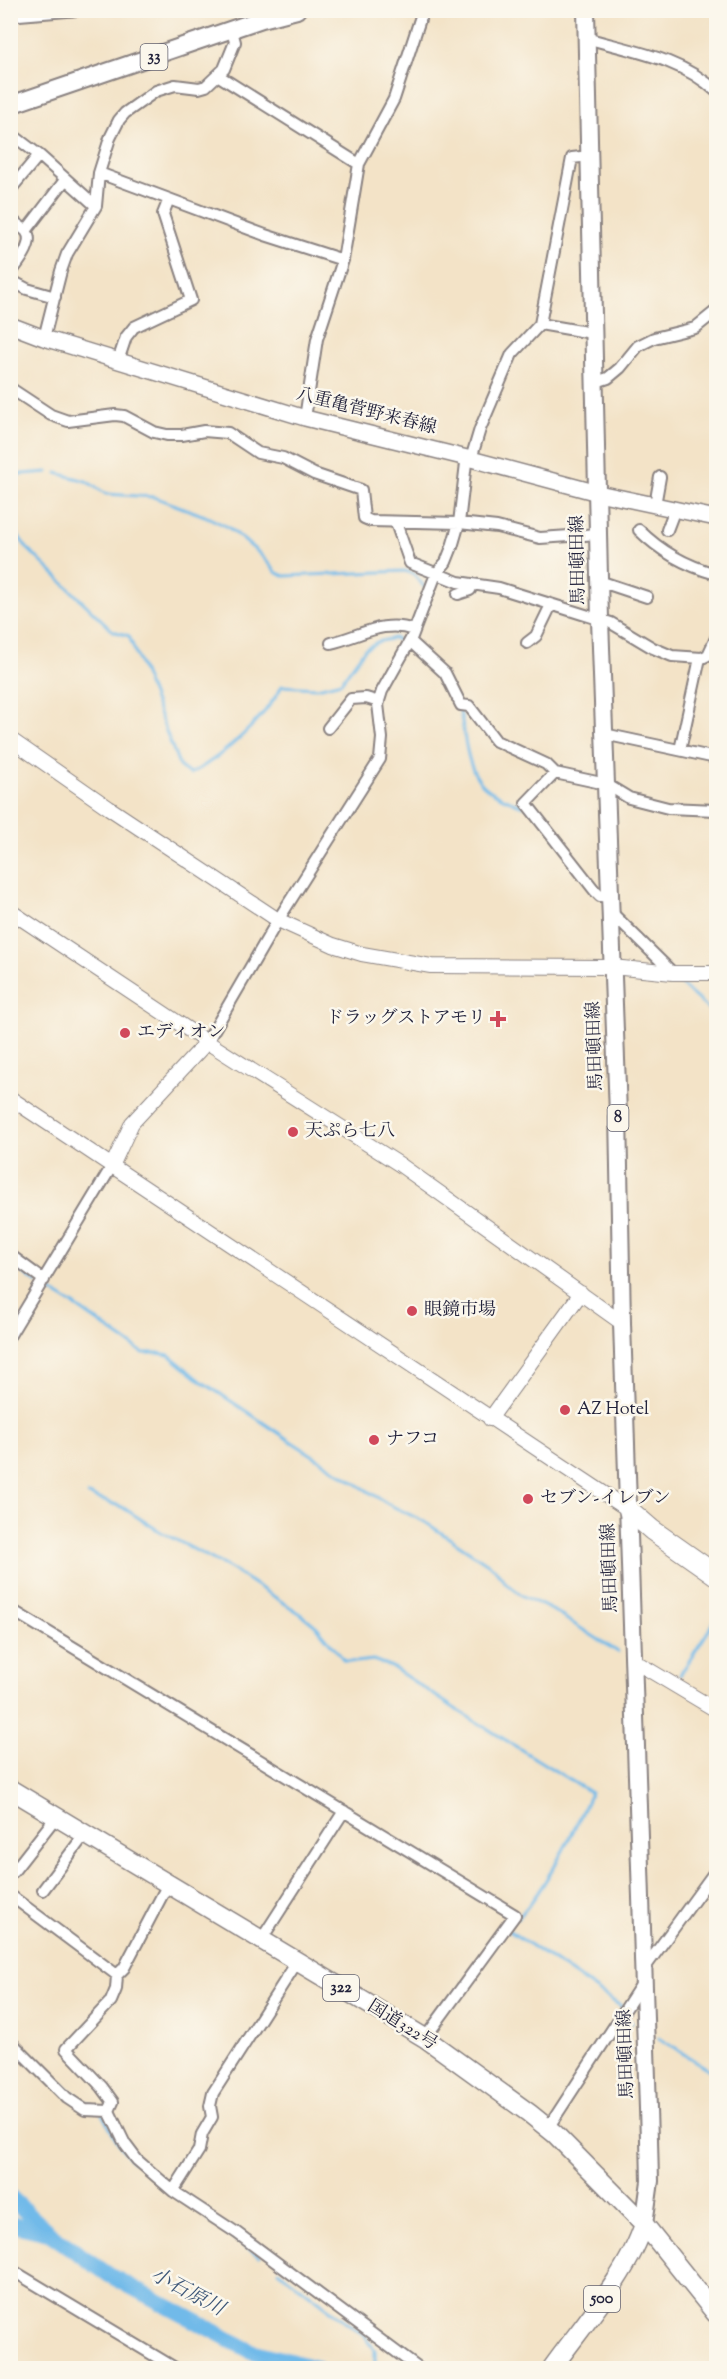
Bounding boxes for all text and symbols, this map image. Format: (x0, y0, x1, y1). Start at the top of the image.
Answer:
road number: 33 (140, 44, 168, 70)
street label: 八重亀菅野来春線 (293, 382, 439, 442)
street label: 馬田頓田線 (565, 515, 593, 605)
street label: 馬田頓田線 (581, 1001, 611, 1091)
place label: ドラッグストアモリ (326, 1006, 486, 1032)
marker: ドラッグストアモリ (491, 1012, 505, 1026)
place label: エディオン (137, 1020, 226, 1046)
marker: エディオン (118, 1026, 132, 1040)
road number: 8 (608, 1105, 628, 1131)
place label: 天ぷら七八 (305, 1119, 395, 1145)
marker: 天ぷら七八 (286, 1125, 300, 1139)
place label: 眼鏡市場 (424, 1298, 496, 1324)
marker: 眼鏡市場 (405, 1304, 419, 1318)
place label: AZ Hotel (577, 1397, 649, 1423)
marker: AZ Hotel (558, 1403, 572, 1417)
place label: ナフコ (386, 1427, 439, 1453)
marker: ナフコ (367, 1433, 381, 1447)
place label: セブン-イレブン (540, 1486, 671, 1512)
marker: セブン-イレブン (521, 1492, 535, 1506)
street label: 馬田頓田線 (596, 1523, 626, 1613)
road number: 322 (323, 1975, 359, 2001)
street label: 国道322号 (362, 1994, 442, 2058)
street label: 馬田頓田線 (612, 2009, 642, 2099)
water label: 小石原川 (145, 2261, 231, 2326)
road number: 500 (584, 2286, 620, 2312)

